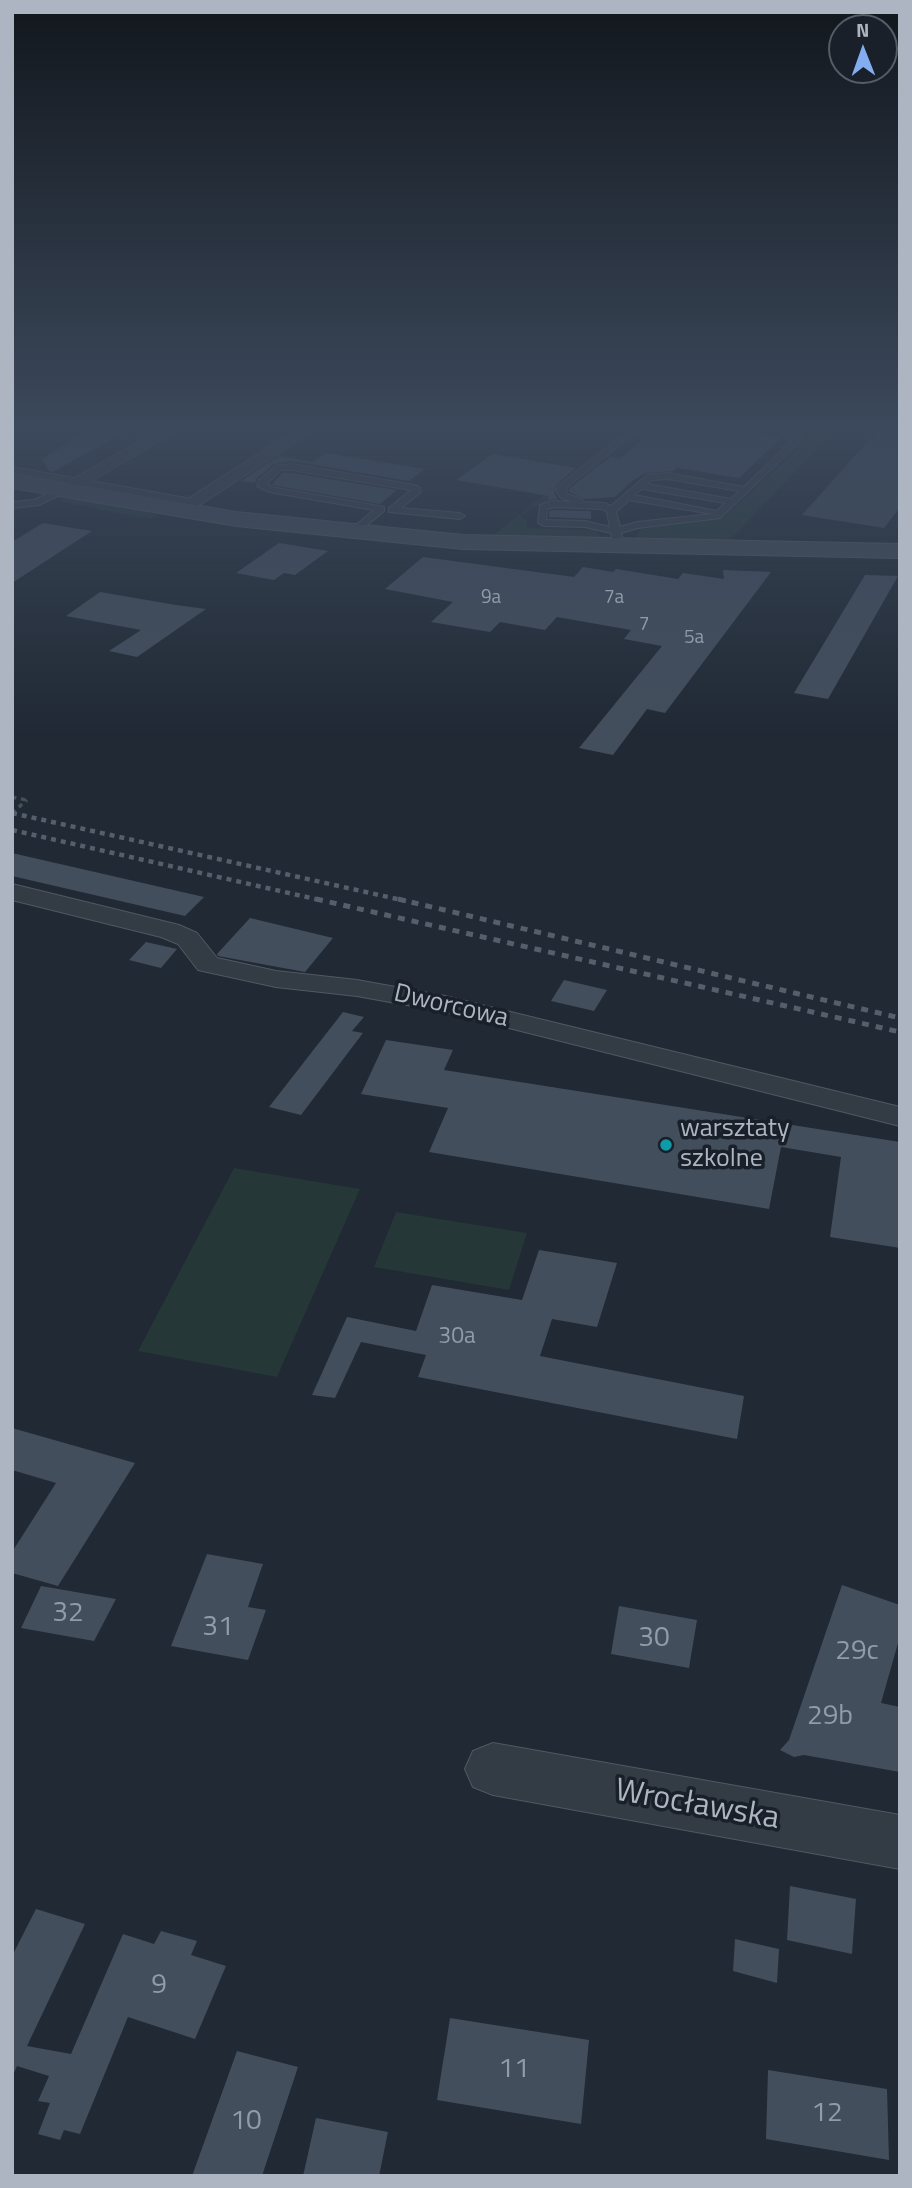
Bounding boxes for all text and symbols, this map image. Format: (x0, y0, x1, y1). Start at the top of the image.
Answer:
north arrow (828, 14, 898, 84)
text: N (856, 15, 869, 44)
house number: 9a (481, 587, 501, 609)
house number: 7a (604, 587, 624, 609)
house number: 7 (639, 614, 649, 636)
house number: 5a (684, 627, 704, 649)
street label: Dworcowa (391, 979, 511, 1035)
place label: warsztaty szkolne (680, 1114, 789, 1176)
marker: warsztaty szkolne (658, 1137, 674, 1153)
house number: 30a (438, 1323, 476, 1351)
house number: 32 (52, 1597, 84, 1631)
house number: 31 (202, 1611, 234, 1645)
house number: 30 (638, 1622, 670, 1656)
house number: 29c (835, 1635, 879, 1669)
house number: 29b (807, 1700, 853, 1734)
street label: Wrocławska (612, 1773, 782, 1839)
house number: 9 (151, 1969, 167, 2003)
house number: 11 (498, 2053, 530, 2087)
house number: 12 (811, 2097, 843, 2131)
house number: 10 (230, 2105, 262, 2139)

